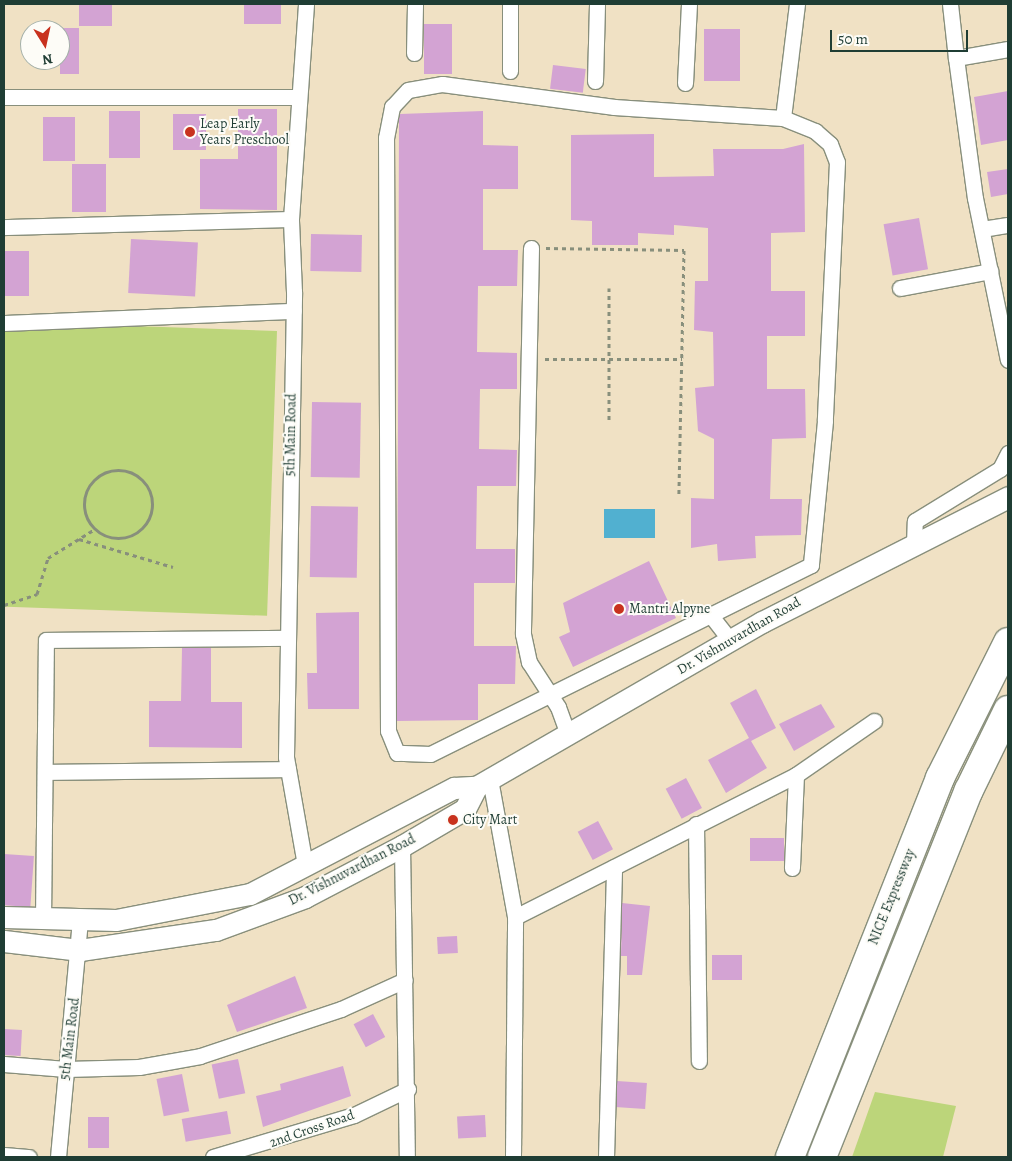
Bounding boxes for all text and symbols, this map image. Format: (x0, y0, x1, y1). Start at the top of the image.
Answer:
north arrow (20, 20, 70, 70)
scale bar (832, 20, 970, 52)
text: 50 m (838, 29, 868, 49)
text: N (41, 49, 54, 70)
place label: Leap Early Years Preschool (200, 116, 289, 148)
marker: Leap Early Years Preschool (184, 126, 196, 138)
street label: 5th Main Road (282, 394, 300, 476)
street label: Dr. Vishnuvardhan Road (674, 594, 804, 678)
place label: Mantri Alpyne (629, 601, 710, 617)
marker: Mantri Alpyne (613, 603, 625, 615)
place label: City Mart (463, 812, 517, 828)
marker: City Mart (447, 814, 459, 826)
street label: Dr. Vishnuvardhan Road (286, 831, 418, 909)
street label: NICE Expressway (865, 847, 919, 947)
street label: 5th Main Road (57, 997, 83, 1081)
street label: 2nd Cross Road (267, 1107, 357, 1151)

